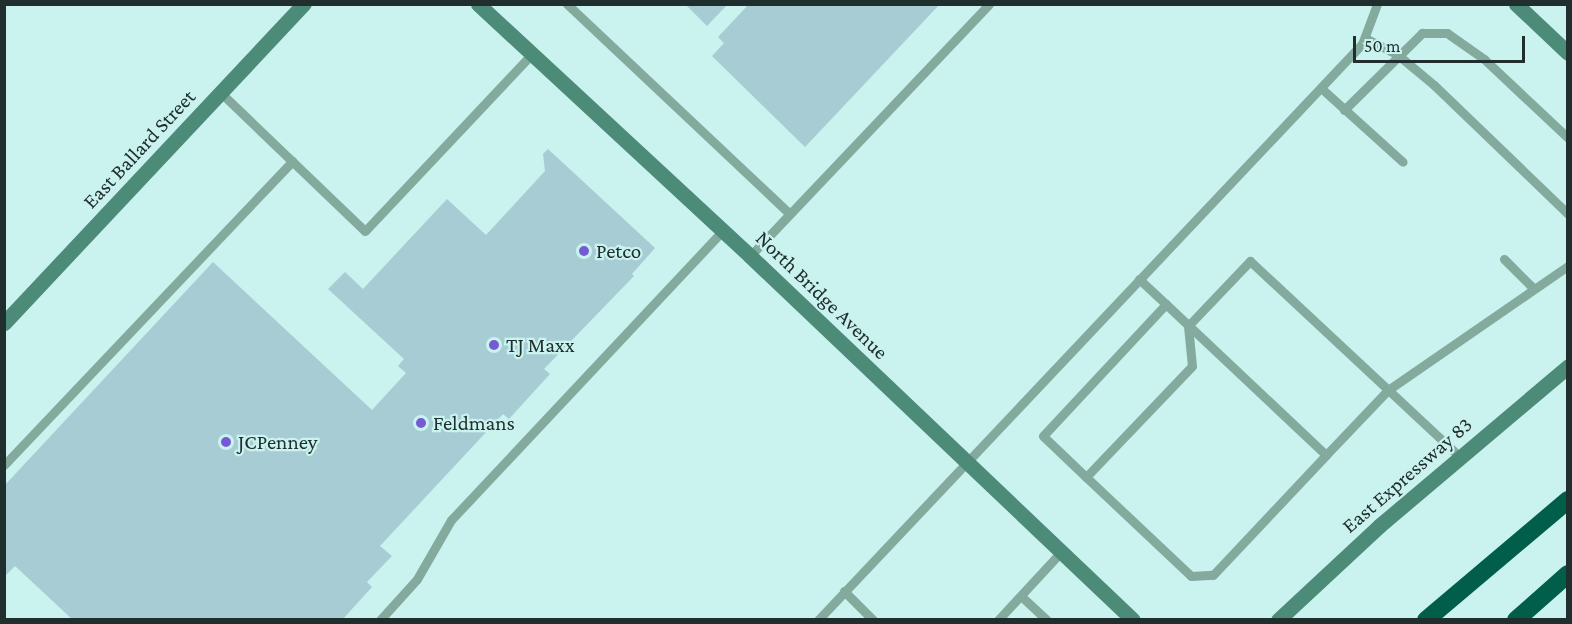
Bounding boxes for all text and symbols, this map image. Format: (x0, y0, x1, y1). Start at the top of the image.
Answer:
scale bar (1356, 24, 1528, 62)
text: 50 m (1364, 36, 1401, 56)
street label: East Ballard Street (77, 84, 201, 214)
street label: North Bridge Avenue (751, 225, 893, 365)
place label: Petco (596, 238, 641, 264)
marker: Petco (577, 244, 591, 258)
place label: TJ Maxx (506, 332, 575, 358)
marker: TJ Maxx (487, 338, 501, 352)
place label: Feldmans (433, 410, 515, 436)
street label: East Expressway 83 (1337, 412, 1477, 538)
marker: Feldmans (414, 416, 428, 430)
place label: JCPenney (238, 429, 318, 455)
marker: JCPenney (219, 435, 233, 449)

